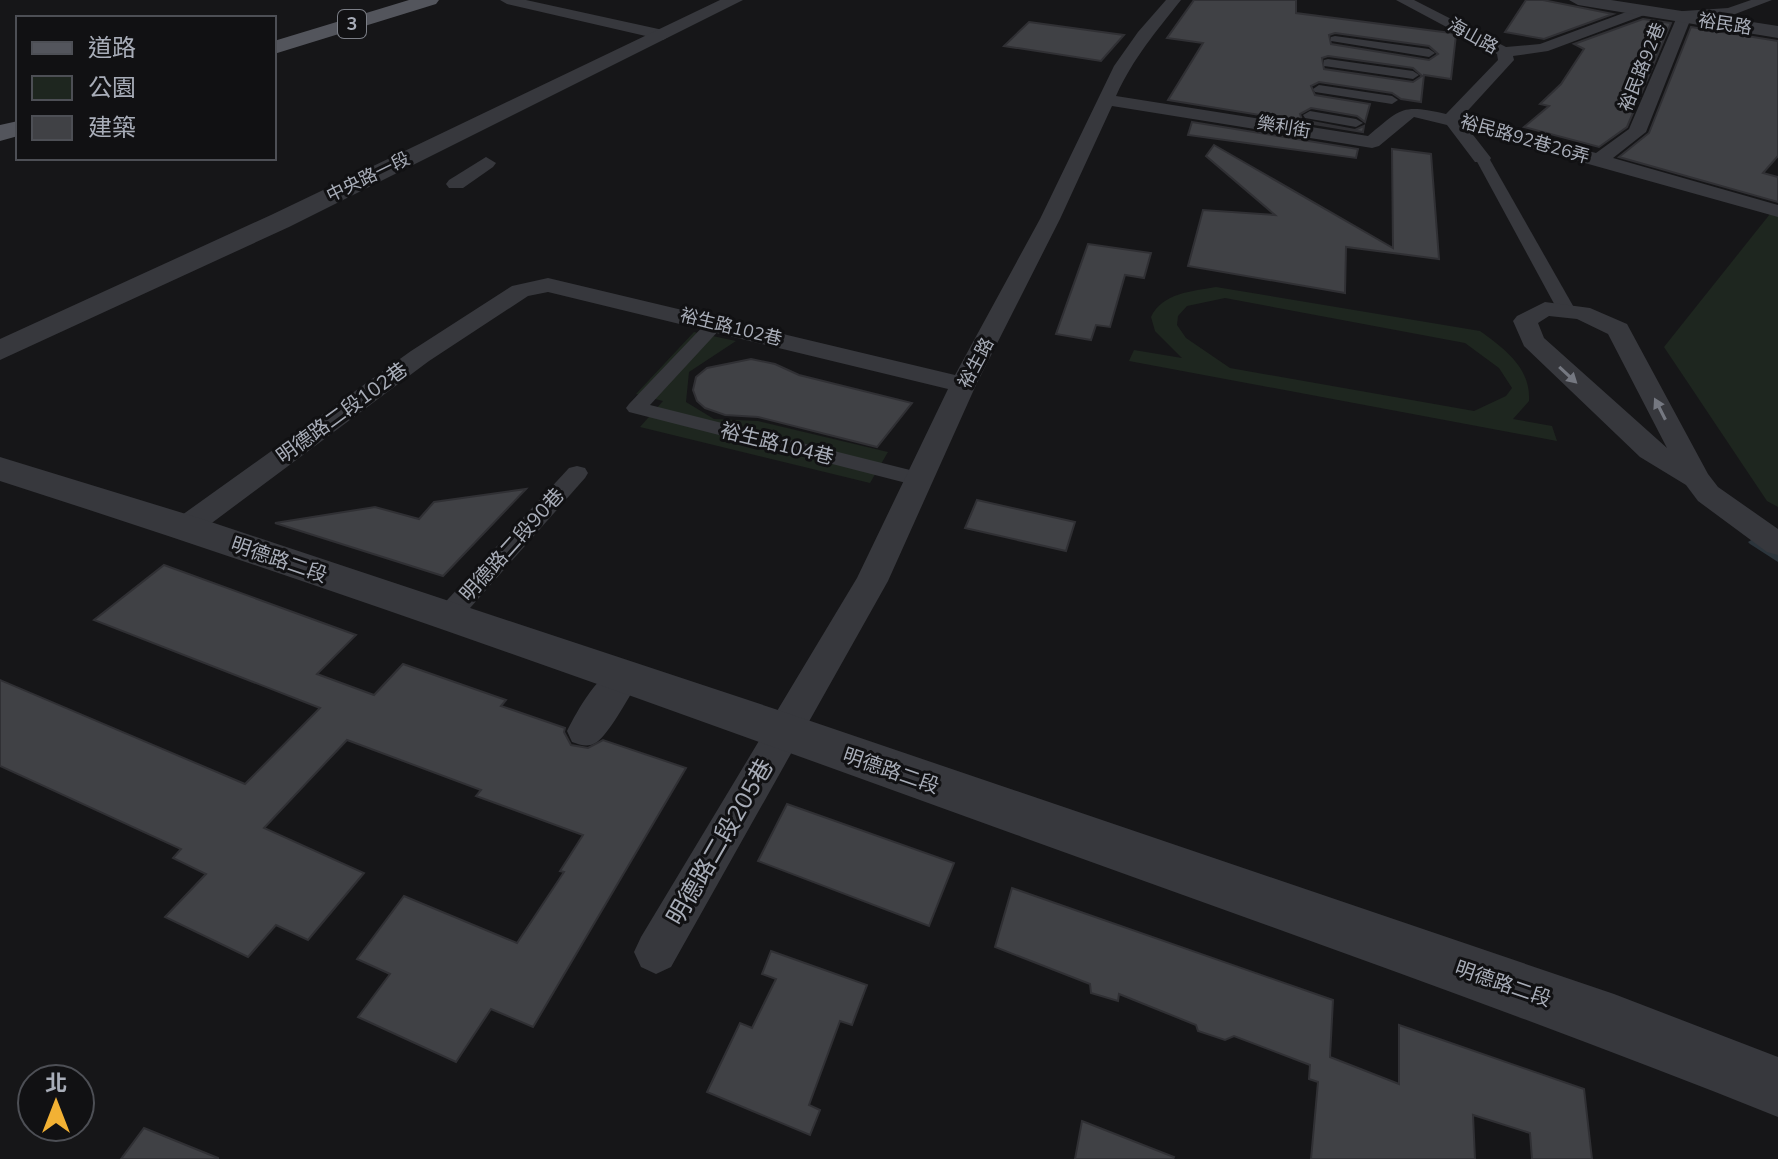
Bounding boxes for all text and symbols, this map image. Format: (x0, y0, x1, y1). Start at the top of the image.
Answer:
street label: 裕民路 (1696, 8, 1754, 40)
road number: 3 (338, 10, 366, 38)
street label: 海山路 (1444, 12, 1502, 60)
legend (16, 16, 276, 160)
street label: 裕民路92巷 (1613, 19, 1671, 115)
text: 道路 (88, 32, 136, 64)
text: 公園 (88, 72, 136, 104)
street label: 裕民路92巷26弄 (1458, 109, 1592, 169)
street label: 樂利街 (1255, 110, 1313, 144)
text: 建築 (88, 112, 136, 144)
street label: 中央路一段 (322, 146, 414, 208)
street label: 裕生路102巷 (677, 303, 785, 351)
street label: 裕生路 (953, 334, 999, 392)
street label: 明德路二段102巷 (271, 356, 413, 470)
one-way arrow (1559, 365, 1578, 383)
one-way arrow (1653, 397, 1667, 420)
street label: 裕生路104巷 (717, 417, 837, 471)
street label: 明德路二段90巷 (454, 482, 570, 608)
street label: 明德路二段 (227, 531, 331, 589)
street label: 明德路二段 (839, 742, 943, 800)
street label: 明德路二段205巷 (659, 753, 781, 931)
street label: 明德路二段 (1451, 955, 1555, 1013)
north arrow (16, 1063, 96, 1143)
text: 北 (45, 1069, 67, 1099)

